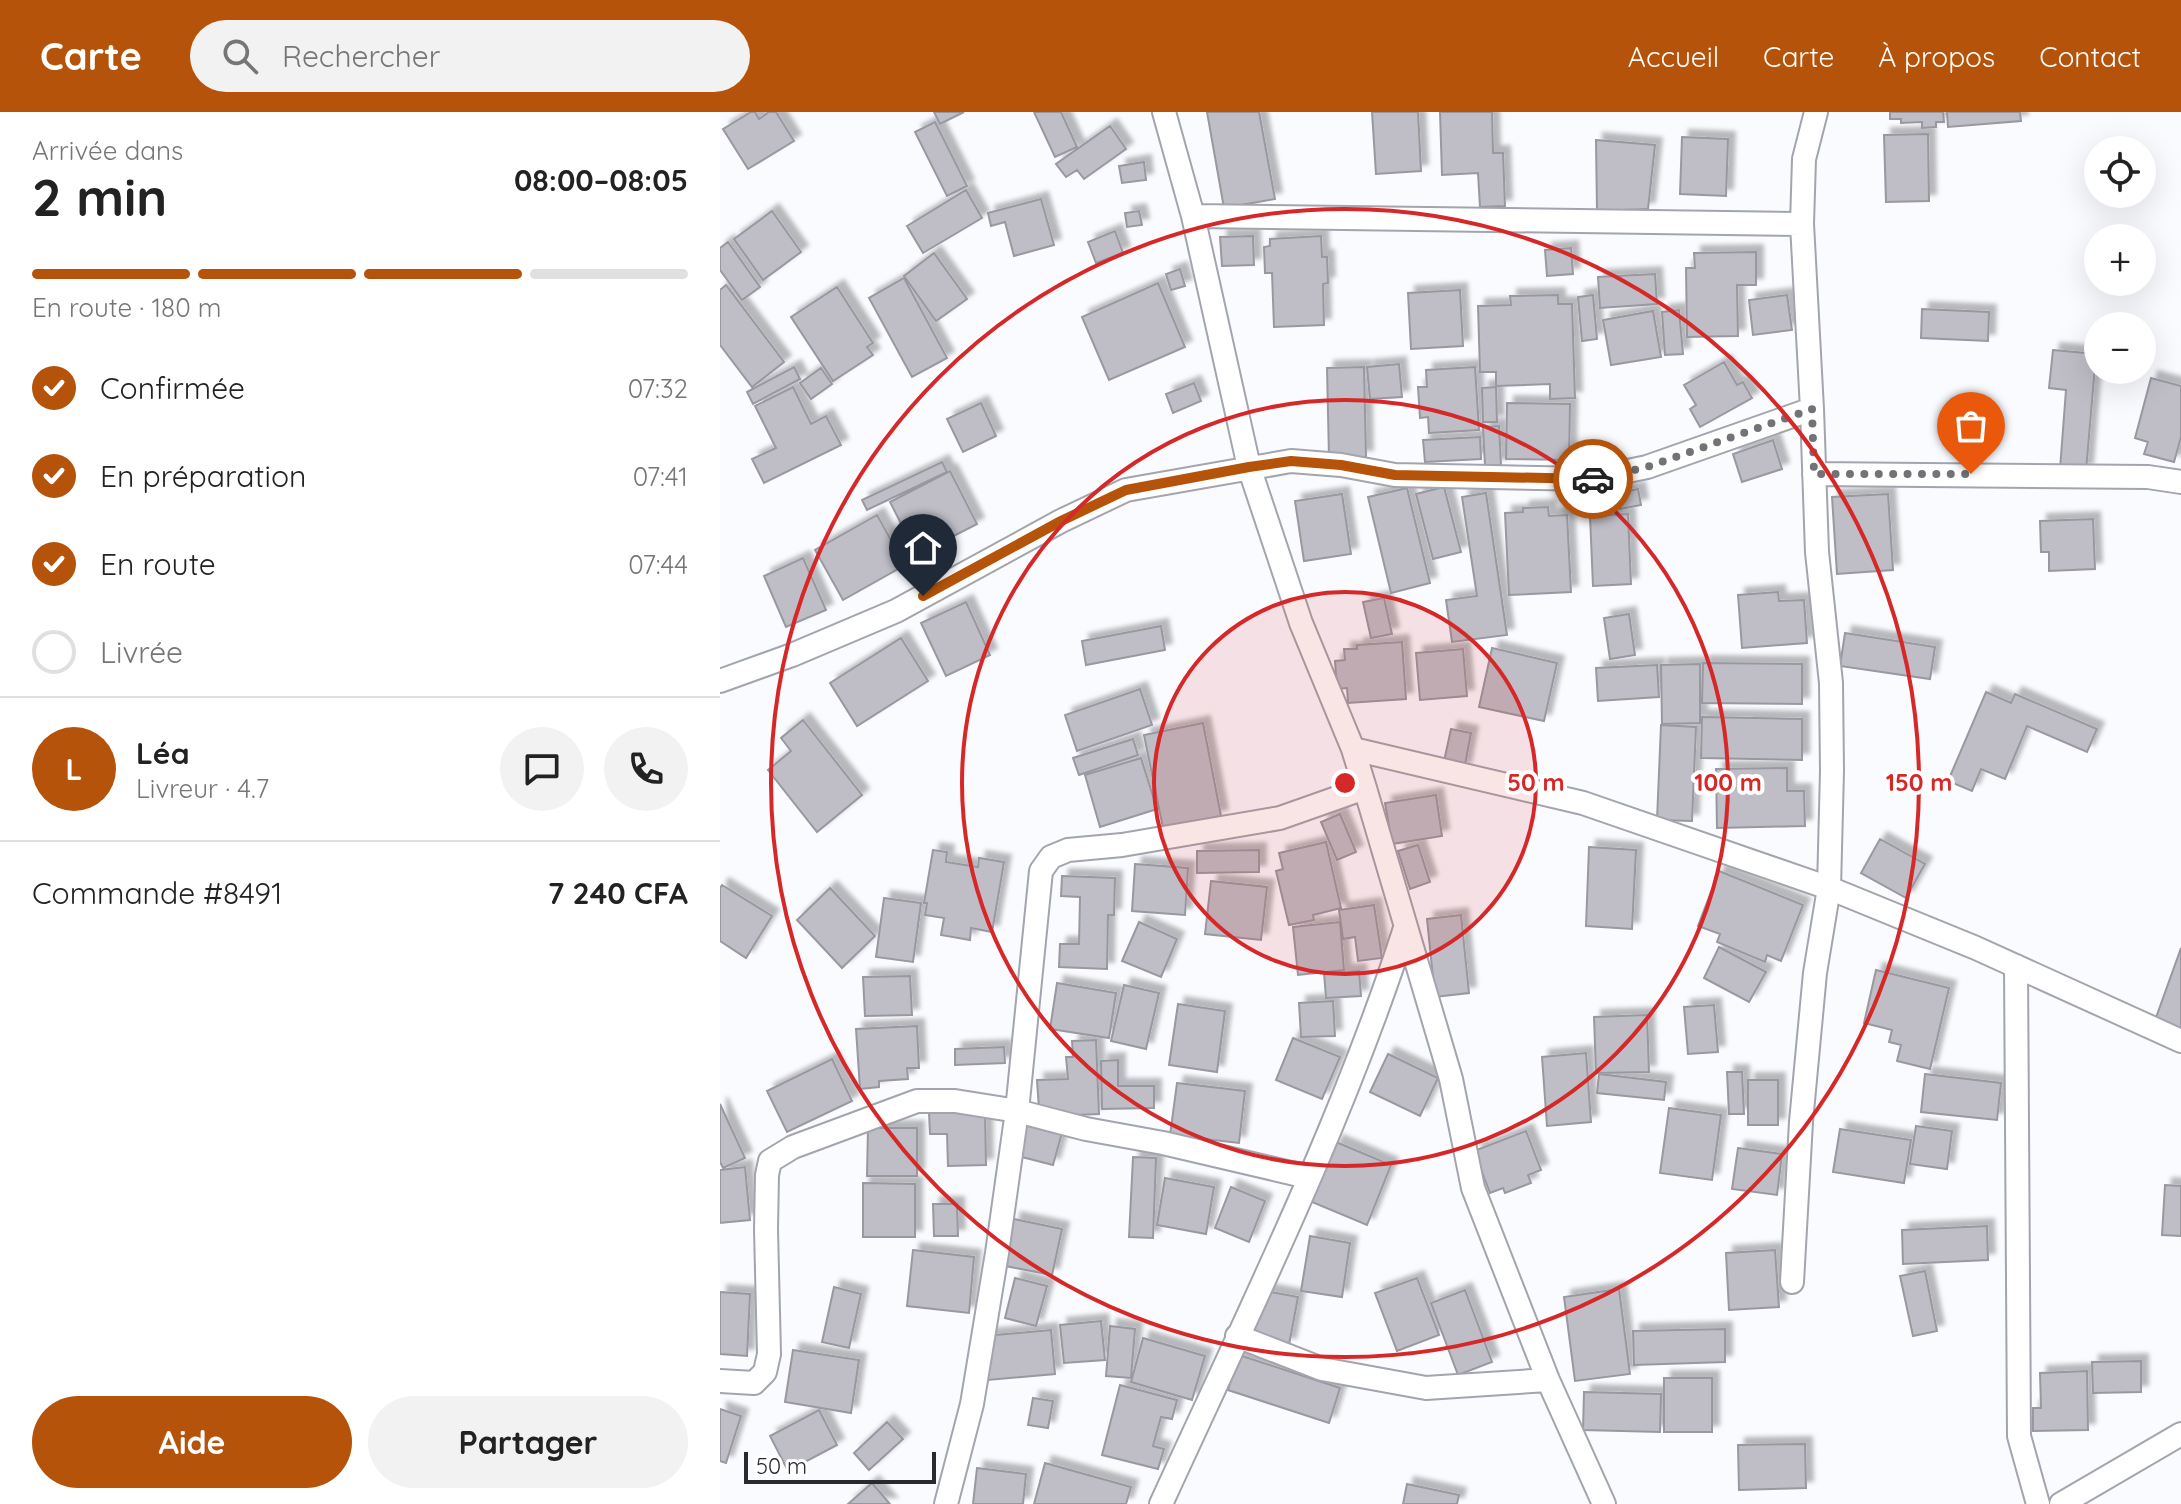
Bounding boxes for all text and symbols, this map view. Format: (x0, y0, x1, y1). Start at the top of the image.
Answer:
search box (190, 20, 750, 92)
text: Carte (40, 32, 142, 80)
icon: search (218, 34, 262, 78)
text: Rechercher (282, 37, 440, 75)
text: Accueil (1628, 39, 1719, 74)
text: Carte (1763, 39, 1834, 74)
text: À propos (1878, 39, 1995, 74)
text: Contact (2039, 39, 2141, 74)
text: Arrivée dans (32, 134, 183, 167)
map controls (2084, 136, 2156, 384)
button: locate (2084, 136, 2156, 208)
text: 08:00–08:05 (514, 161, 688, 199)
text: 2 min (32, 164, 167, 229)
button: + (2084, 224, 2156, 296)
text: En route · 180 m (32, 291, 221, 324)
button: − (2084, 312, 2156, 384)
icon: check (32, 366, 76, 410)
text: Confirmée (100, 369, 245, 407)
text: 07:32 (628, 372, 688, 405)
pin (1937, 392, 2005, 474)
icon: bag (1949, 404, 1993, 448)
courier (1553, 439, 1633, 519)
icon: check (32, 454, 76, 498)
text: En préparation (100, 457, 306, 495)
icon: car (1571, 457, 1615, 501)
text: 07:41 (633, 460, 688, 493)
pin (889, 514, 957, 596)
icon: home (901, 526, 945, 570)
icon: check (32, 542, 76, 586)
text: En route (100, 545, 216, 583)
text: 07:44 (628, 548, 688, 581)
text: Livrée (100, 633, 183, 671)
button: chat (500, 727, 584, 811)
button: phone (604, 727, 688, 811)
text: Léa (136, 734, 190, 772)
text: L (66, 750, 82, 788)
text: 50 m (1507, 767, 1565, 797)
text: 100 m (1694, 767, 1762, 797)
text: 150 m (1886, 767, 1952, 797)
centre of rings (1331, 769, 1359, 797)
text: Livreur · 4.7 (136, 772, 269, 805)
text: Commande #8491 (32, 874, 282, 912)
text: 7 240 CFA (548, 874, 688, 912)
button: Aide (32, 1396, 352, 1488)
button: Partager (368, 1396, 688, 1488)
scale bar (744, 1448, 936, 1484)
text: 50 m (756, 1452, 807, 1480)

